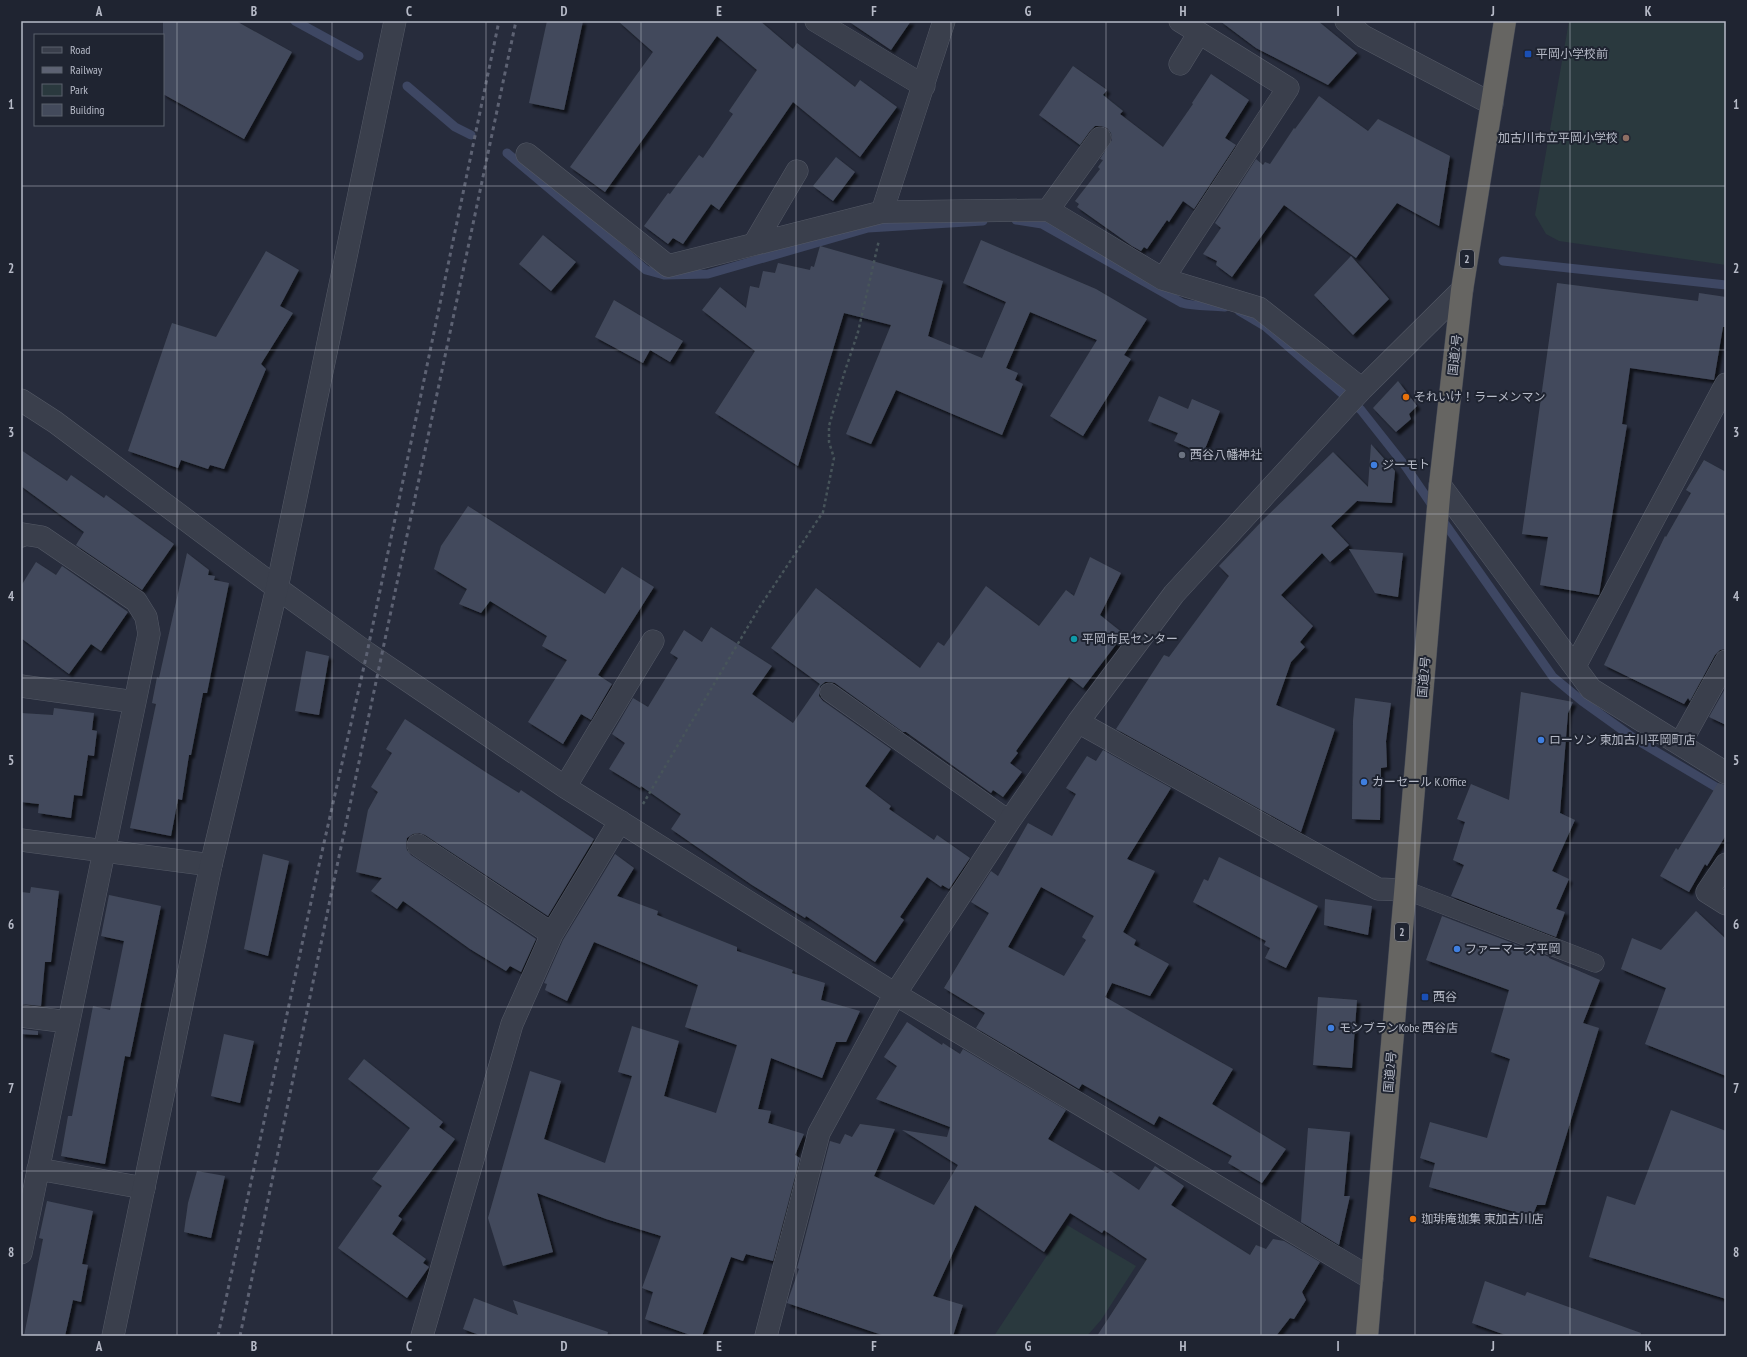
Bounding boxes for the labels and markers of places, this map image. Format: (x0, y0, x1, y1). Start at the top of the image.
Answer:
place label: 平岡小学校前 (1536, 46, 1608, 61)
marker: 平岡小学校前 (1523, 49, 1533, 59)
place label: 加古川市立平岡小学校 (1498, 130, 1618, 145)
marker: 加古川市立平岡小学校 (1621, 133, 1631, 143)
place label: それいけ！ラーメンマン (1414, 389, 1546, 404)
marker: それいけ！ラーメンマン (1401, 392, 1411, 402)
place label: 西谷八幡神社 (1190, 447, 1262, 462)
marker: 西谷八幡神社 (1177, 450, 1187, 460)
place label: ジーモト (1382, 457, 1430, 472)
marker: ジーモト (1369, 460, 1379, 470)
place label: 平岡市民センター (1082, 631, 1178, 646)
marker: 平岡市民センター (1069, 634, 1079, 644)
place label: ローソン 東加古川平岡町店 (1549, 732, 1696, 747)
marker: ローソン 東加古川平岡町店 (1536, 735, 1546, 745)
place label: カーセール K.Office (1372, 774, 1467, 789)
marker: カーセール K.Office (1359, 777, 1369, 787)
place label: ファーマーズ平岡 (1465, 941, 1560, 956)
marker: ファーマーズ平岡 (1452, 944, 1462, 954)
place label: 西谷 (1433, 989, 1457, 1004)
marker: 西谷 (1420, 992, 1430, 1002)
place label: モンブランKobe 西谷店 (1339, 1020, 1458, 1035)
marker: モンブランKobe 西谷店 (1326, 1023, 1336, 1033)
place label: 珈琲庵珈集 東加古川店 (1421, 1211, 1544, 1226)
marker: 珈琲庵珈集 東加古川店 (1408, 1214, 1418, 1224)

